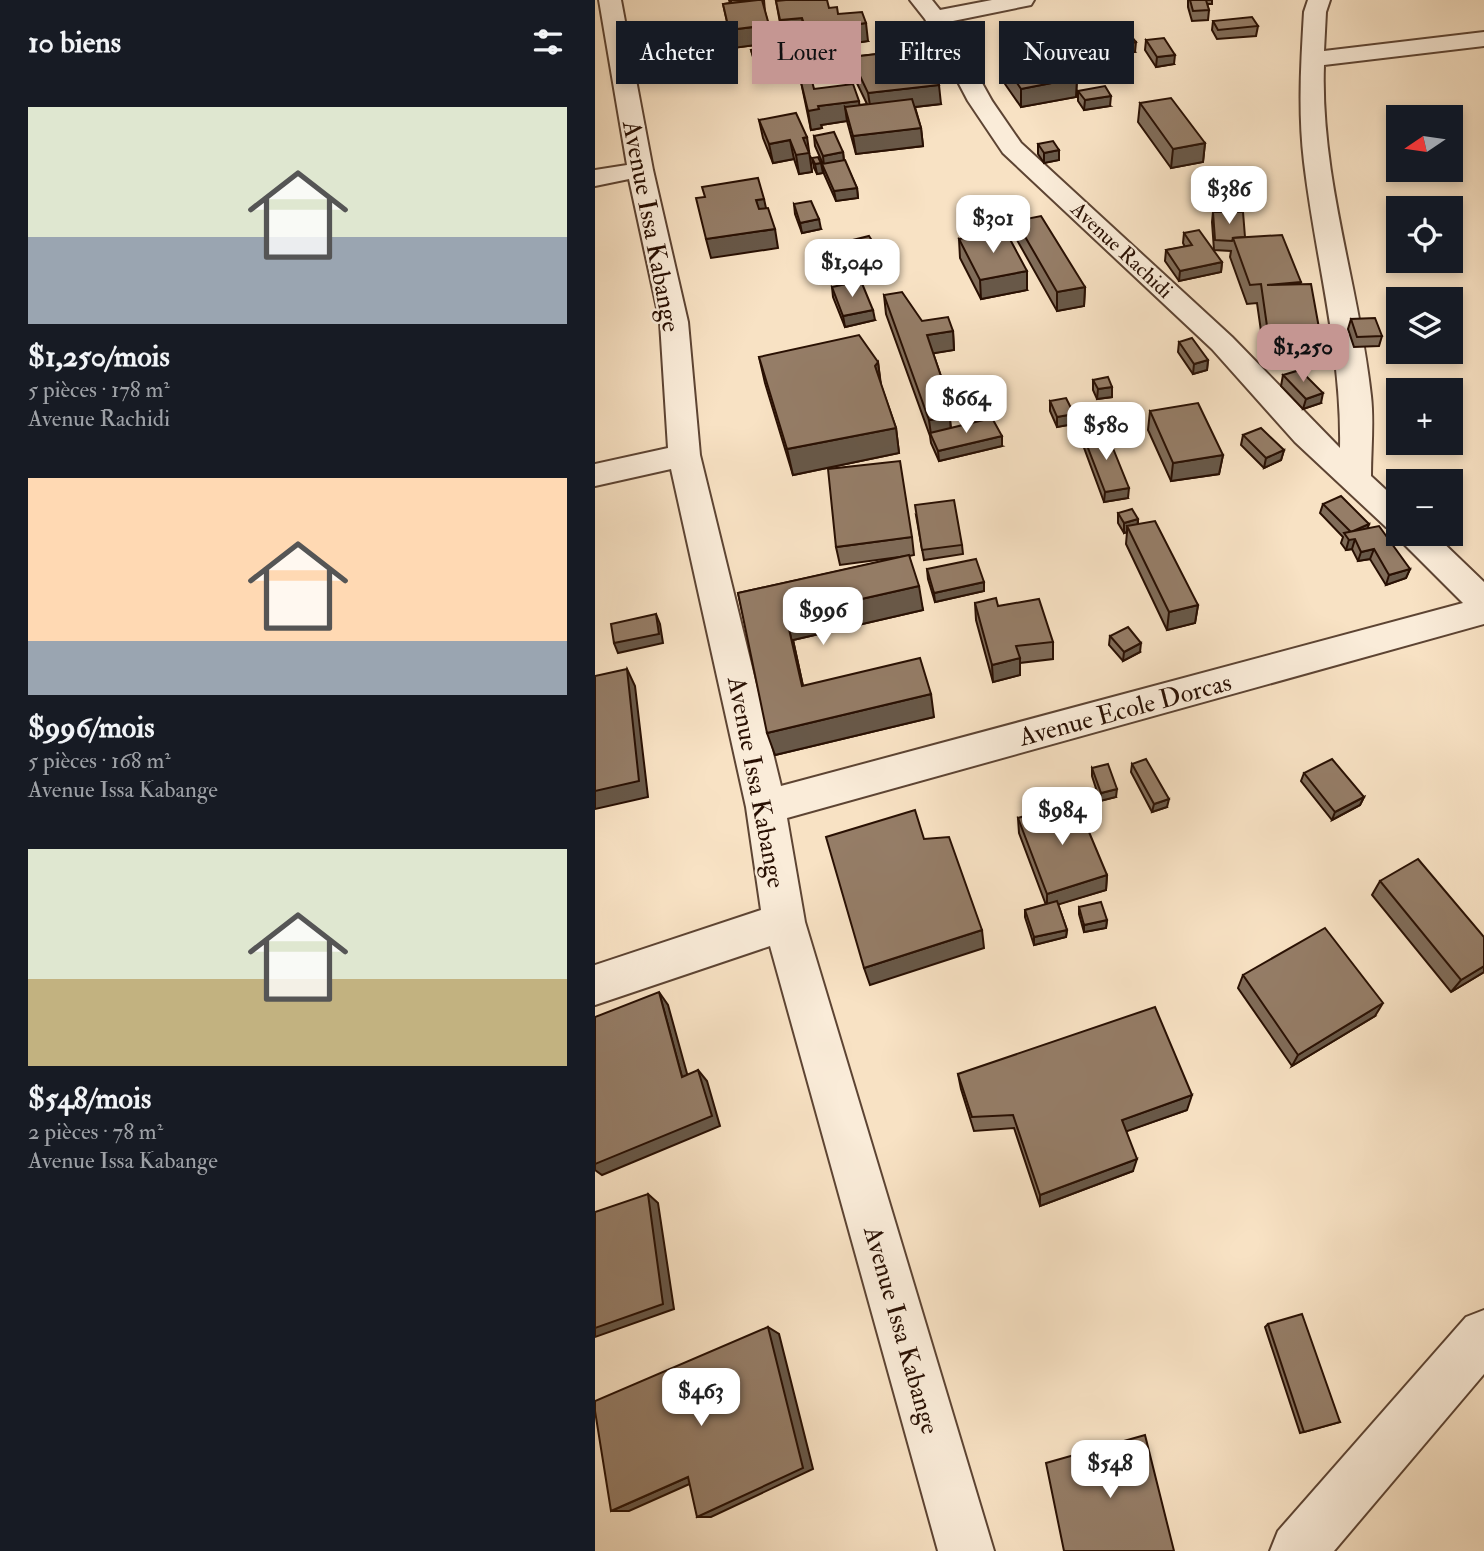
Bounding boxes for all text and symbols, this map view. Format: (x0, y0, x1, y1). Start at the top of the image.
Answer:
chip: Acheter (616, 21, 738, 84)
chip: Louer (752, 21, 861, 84)
chip: Filtres (875, 21, 985, 84)
chip: Nouveau (999, 21, 1134, 84)
icon: filters (529, 23, 567, 61)
text: 10 biens (28, 24, 121, 61)
north arrow (1386, 105, 1463, 182)
map controls (1386, 105, 1463, 546)
street label: Avenue Issa Kabange (615, 117, 687, 335)
icon: home (235, 152, 361, 278)
pin: $386 (1188, 166, 1270, 226)
text: $386 (1207, 174, 1251, 203)
pin: $301 (952, 196, 1034, 255)
street label: Avenue Rachidi (1064, 196, 1179, 305)
button: locate (1386, 196, 1463, 273)
text: $301 (972, 203, 1014, 232)
pin: $1,040 (795, 240, 909, 299)
text: $1,040 (821, 247, 883, 276)
button: layers (1386, 287, 1463, 364)
pin: $1,250 (1246, 324, 1360, 384)
text: $1,250 (1273, 332, 1333, 361)
text: $1,250/mois (28, 338, 170, 375)
text: 5 pièces · 178 m² (28, 375, 170, 404)
pin: $664 (925, 376, 1007, 435)
button: + (1386, 378, 1463, 455)
text: $664 (942, 383, 990, 412)
pin: $580 (1065, 402, 1147, 462)
text: Avenue Rachidi (28, 404, 170, 433)
text: $580 (1083, 410, 1129, 439)
button: − (1386, 469, 1463, 546)
icon: home (235, 523, 361, 649)
pin: $996 (782, 588, 864, 647)
text: $996 (799, 595, 847, 624)
street label: Avenue Ecole Dorcas (1015, 666, 1235, 754)
street label: Avenue Issa Kabange (720, 673, 792, 891)
text: $996/mois (28, 709, 154, 746)
text: 5 pièces · 168 m² (28, 746, 171, 775)
text: Avenue Issa Kabange (28, 775, 218, 804)
pin: $984 (1021, 788, 1103, 847)
text: $984 (1038, 795, 1086, 824)
icon: home (235, 894, 361, 1020)
text: $548/mois (28, 1080, 151, 1117)
text: 2 pièces · 78 m² (28, 1117, 163, 1146)
text: Avenue Issa Kabange (28, 1146, 218, 1175)
street label: Avenue Issa Kabange (856, 1222, 946, 1438)
pin: $463 (660, 1368, 742, 1428)
text: $463 (678, 1376, 724, 1405)
pin: $548 (1069, 1440, 1151, 1500)
text: $548 (1087, 1448, 1133, 1477)

